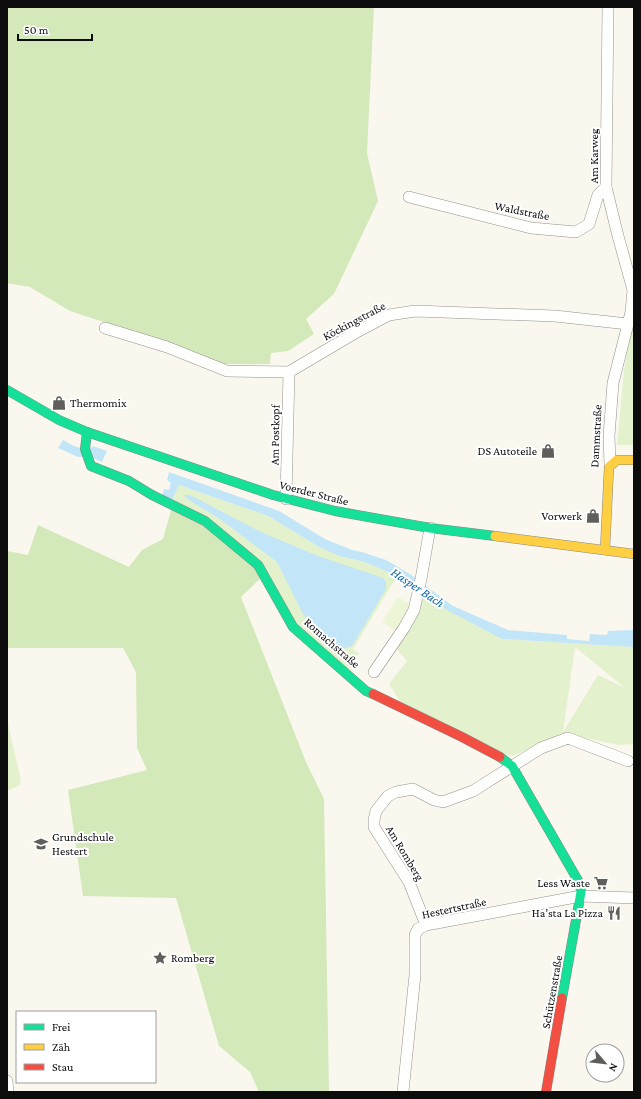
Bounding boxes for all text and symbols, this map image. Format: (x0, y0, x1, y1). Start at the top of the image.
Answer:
scale bar (18, 16, 92, 42)
text: 50 m (24, 23, 49, 37)
street label: Am Karweg (587, 128, 601, 184)
street label: Waldstraße (493, 199, 551, 223)
street label: Köckingstraße (320, 299, 388, 343)
shop icon: Thermomix (51, 395, 67, 411)
place label: Thermomix (70, 396, 127, 410)
street label: Am Postkopf (267, 403, 283, 465)
street label: Dammstraße (587, 404, 605, 468)
shop icon: DS Autoteile (540, 443, 556, 459)
place label: DS Autoteile (478, 444, 537, 458)
street label: Voerder Straße (278, 478, 350, 508)
shop icon: Vorwerk (585, 508, 601, 524)
place label: Vorwerk (542, 509, 582, 523)
water label: Hasper Bach (388, 564, 447, 611)
street label: Romachstraße (301, 615, 363, 671)
street label: Am Romberg (383, 823, 427, 883)
place label: Grundschule Hestert (52, 830, 114, 858)
school or university icon: Grundschule Hestert (33, 836, 49, 852)
supermarket icon: Less Waste (593, 875, 609, 891)
place label: Less Waste (537, 876, 590, 890)
street label: Hestertstraße (421, 894, 487, 922)
restaurant icon: Ha’sta La Pizza (606, 905, 622, 921)
place label: Ha’sta La Pizza (532, 906, 603, 920)
place icon: Romberg (152, 950, 168, 966)
place label: Romberg (171, 951, 215, 965)
street label: Schützenstraße (539, 954, 565, 1030)
legend (16, 1011, 156, 1083)
text: Frei (52, 1020, 70, 1034)
text: Zäh (52, 1040, 71, 1054)
north arrow (585, 1043, 625, 1083)
text: Stau (52, 1060, 74, 1074)
text: N (607, 1062, 621, 1074)

